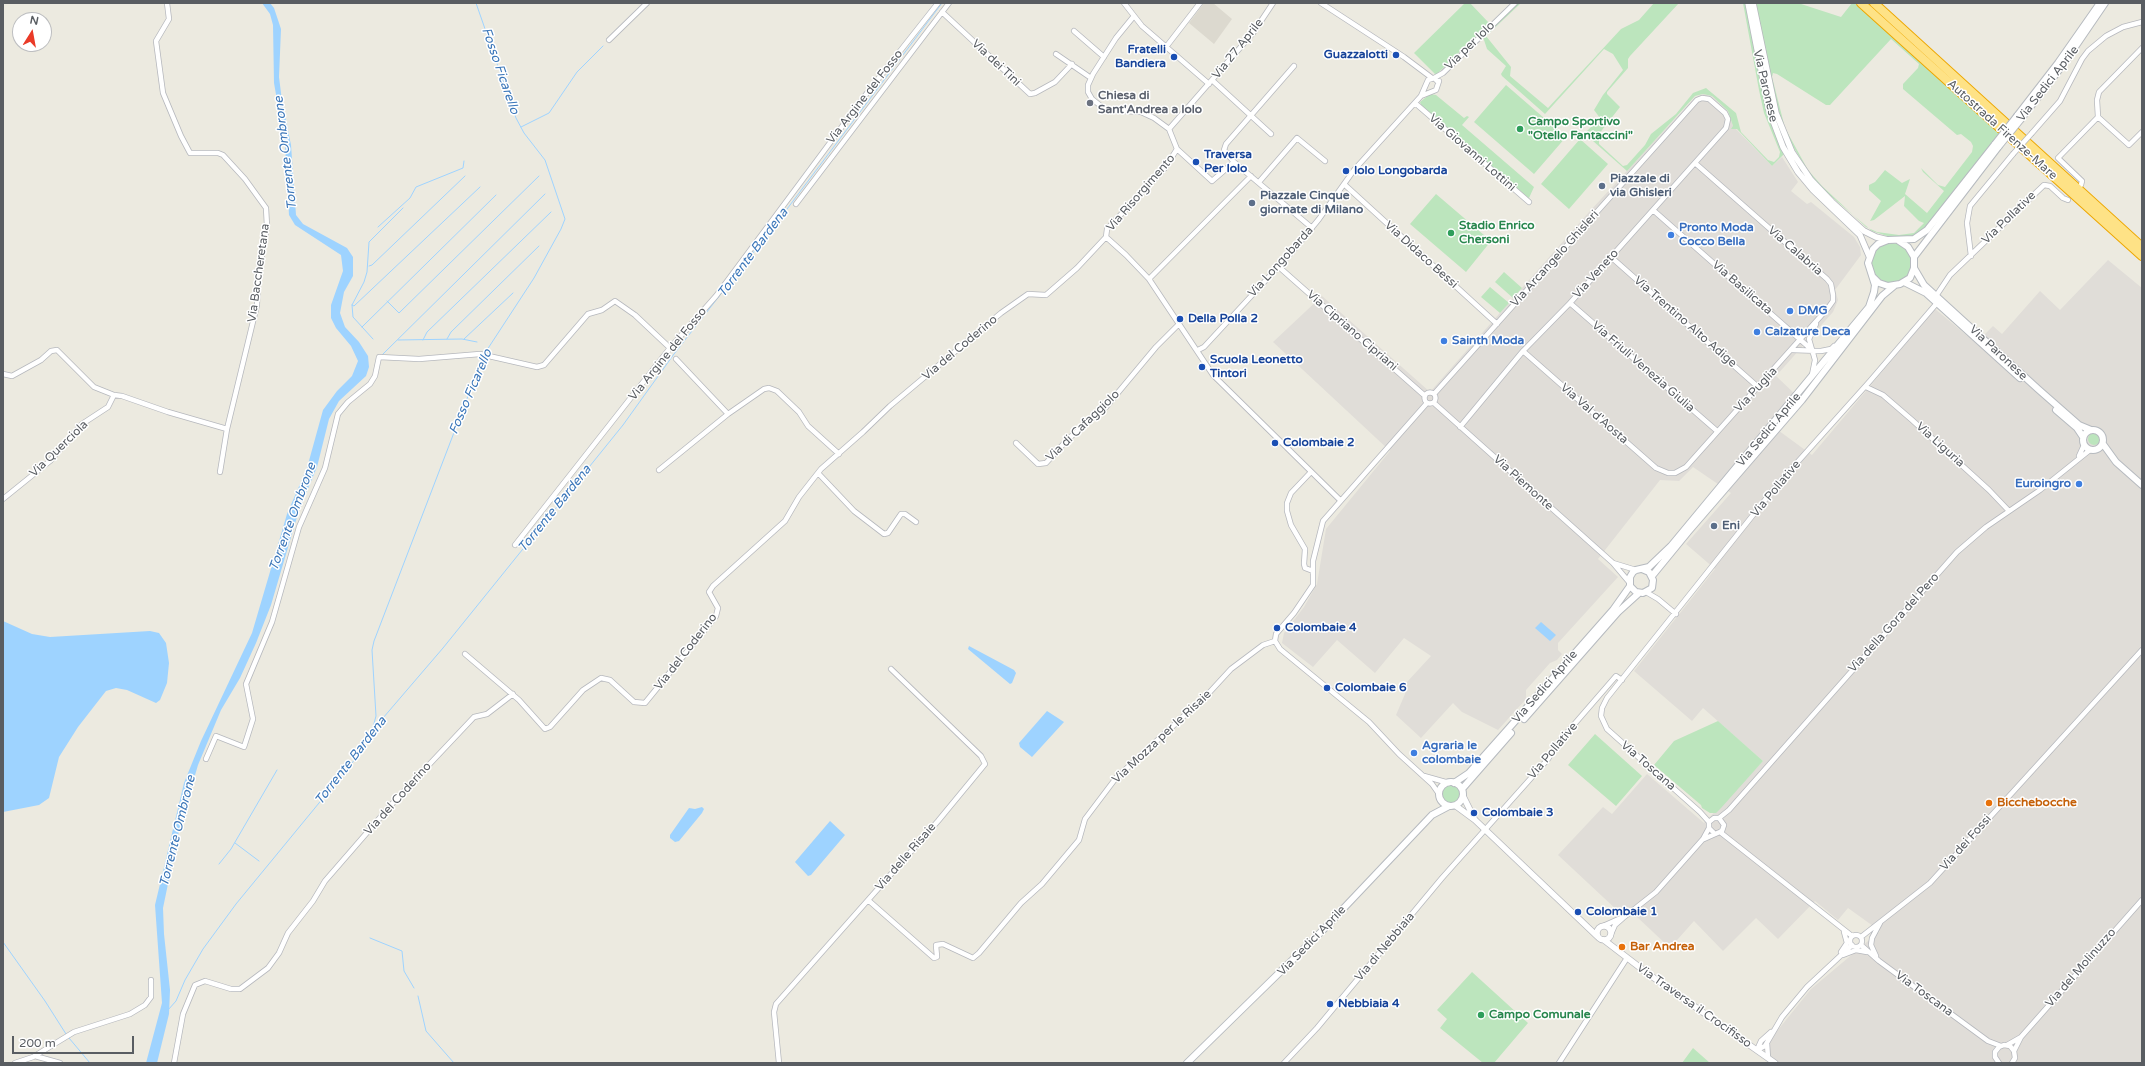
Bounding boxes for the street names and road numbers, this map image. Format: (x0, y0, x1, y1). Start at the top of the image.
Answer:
street label: Via 27 Aprile (1209, 16, 1267, 82)
street label: Via per Iolo (1442, 19, 1498, 73)
street label: Via dei Tini (968, 37, 1024, 89)
street label: Via Sedici Aprile (2014, 43, 2082, 125)
street label: Via Argine del Fosso (824, 47, 906, 147)
street label: Via Paronese (1750, 48, 1780, 124)
street label: Autostrada Firenze-Mare (1944, 77, 2060, 183)
street label: Via Giovanni Lottini (1425, 111, 1519, 195)
street label: Via Risorgimento (1104, 152, 1178, 234)
street label: Via Pollative (1979, 189, 2039, 247)
street label: Via Arcangelo Ghisleri (1508, 208, 1602, 310)
street label: Via Didaco Bessi (1381, 218, 1461, 292)
street label: Via Baccheretana (245, 223, 273, 323)
street label: Via Calabria (1765, 223, 1825, 279)
street label: Via Longobarda (1245, 224, 1317, 300)
street label: Via Veneto (1570, 246, 1622, 302)
street label: Via Basilicata (1709, 258, 1775, 318)
street label: Via Trentino Alto Adige (1631, 273, 1739, 371)
street label: Via Cipriano Cipriani (1304, 288, 1400, 374)
street label: Via Argine del Fosso (626, 305, 710, 403)
street label: Via del Coderino (920, 312, 1000, 384)
street label: Via Friuli Venezia Giulia (1589, 318, 1697, 416)
street label: Via Paronese (1966, 323, 2030, 383)
street label: Via Puglia (1731, 364, 1781, 416)
street label: Via Val d'Aosta (1557, 381, 1631, 447)
street label: Via di Cafaggiolo (1043, 387, 1123, 465)
street label: Via Sedici Aprile (1734, 390, 1804, 470)
street label: Via Querciola (27, 418, 91, 480)
street label: Via Liguria (1913, 420, 1967, 470)
street label: Via Piemonte (1490, 452, 1556, 514)
street label: Via Pollative (1748, 458, 1804, 520)
street label: Via della Gora del Pero (1845, 570, 1943, 676)
street label: Via del Coderino (652, 611, 720, 693)
street label: Via Sedici Aprile (1509, 648, 1581, 726)
street label: Via Mozza per le Risaie (1109, 687, 1215, 787)
street label: Via Pollative (1525, 720, 1581, 782)
street label: Via Toscana (1618, 738, 1678, 794)
street label: Via del Coderino (361, 759, 435, 839)
street label: Via dei Fossi (1937, 812, 1995, 874)
street label: Via delle Risaie (873, 820, 939, 894)
street label: Via Sedici Aprile (1275, 903, 1349, 979)
street label: Via di Nebbiaia (1352, 910, 1418, 984)
street label: Via del Molinuzzo (2043, 926, 2119, 1010)
street label: Via Traversa il Crocifisso (1634, 961, 1754, 1051)
street label: Via Toscana (1892, 968, 1956, 1020)

